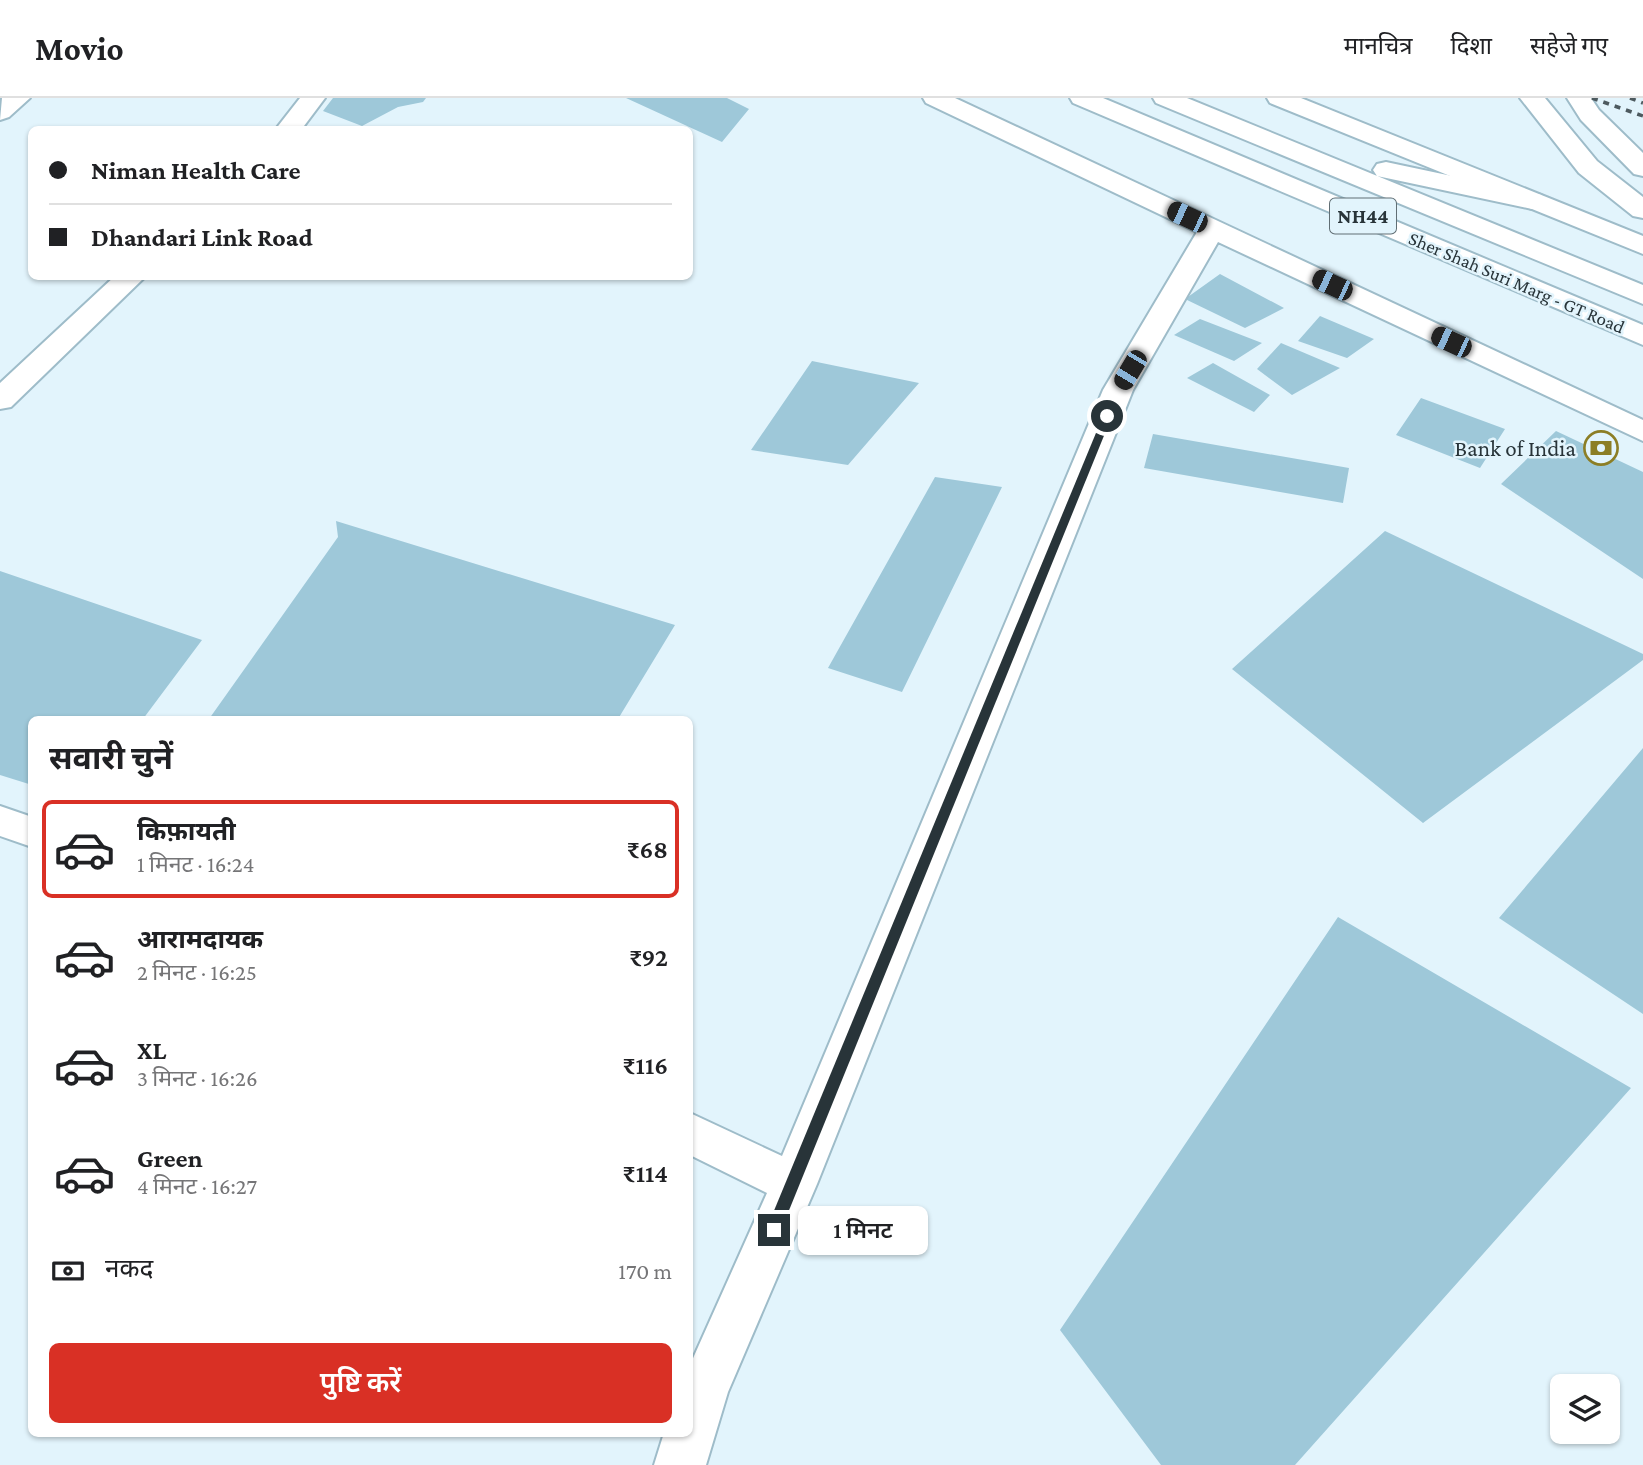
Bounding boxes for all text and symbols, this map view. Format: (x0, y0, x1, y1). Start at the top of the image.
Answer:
text: Movio (35, 30, 124, 67)
text: मानचित्र (1344, 32, 1412, 59)
text: दिशा (1450, 32, 1492, 59)
text: सहेजे गए (1530, 32, 1608, 59)
text: Niman Health Care (91, 156, 300, 185)
road number: NH44 (1330, 198, 1396, 234)
car (1164, 199, 1211, 235)
text: Dhandari Link Road (91, 223, 313, 252)
street label: Sher Shah Suri Marg - GT Road (1406, 227, 1628, 338)
car (1309, 267, 1356, 303)
car (1428, 324, 1475, 360)
car (1111, 347, 1150, 393)
route start (1091, 400, 1123, 432)
bank icon: Bank of India (1582, 429, 1620, 467)
place label: Bank of India (1455, 435, 1576, 461)
text: सवारी चुनें (49, 740, 173, 776)
text: किफ़ायती (137, 817, 236, 846)
icon: car (53, 818, 116, 881)
text: ₹68 (627, 835, 668, 864)
text: 1 मिनट · 16:24 (137, 851, 254, 877)
text: आरामदायक (137, 925, 263, 954)
icon: car (53, 926, 116, 989)
text: ₹92 (629, 943, 668, 972)
text: 2 मिनट · 16:25 (137, 959, 257, 985)
icon: car (53, 1034, 116, 1097)
text: XL (137, 1036, 166, 1065)
text: ₹116 (622, 1051, 668, 1080)
text: 3 मिनट · 16:26 (137, 1065, 258, 1091)
icon: car (53, 1142, 116, 1205)
text: Green (137, 1144, 203, 1173)
text: ₹114 (623, 1159, 668, 1188)
text: 4 मिनट · 16:27 (137, 1173, 257, 1199)
callout: 1 मिनट (798, 1206, 928, 1254)
route end (758, 1214, 790, 1246)
text: 1 मिनट (833, 1217, 893, 1243)
icon: cash (49, 1252, 87, 1290)
text: नकद (105, 1254, 153, 1283)
text: 170 m (618, 1258, 672, 1284)
button: पुष्टि करें (49, 1343, 672, 1423)
map controls (1550, 1374, 1620, 1444)
button: layers (1550, 1374, 1620, 1444)

